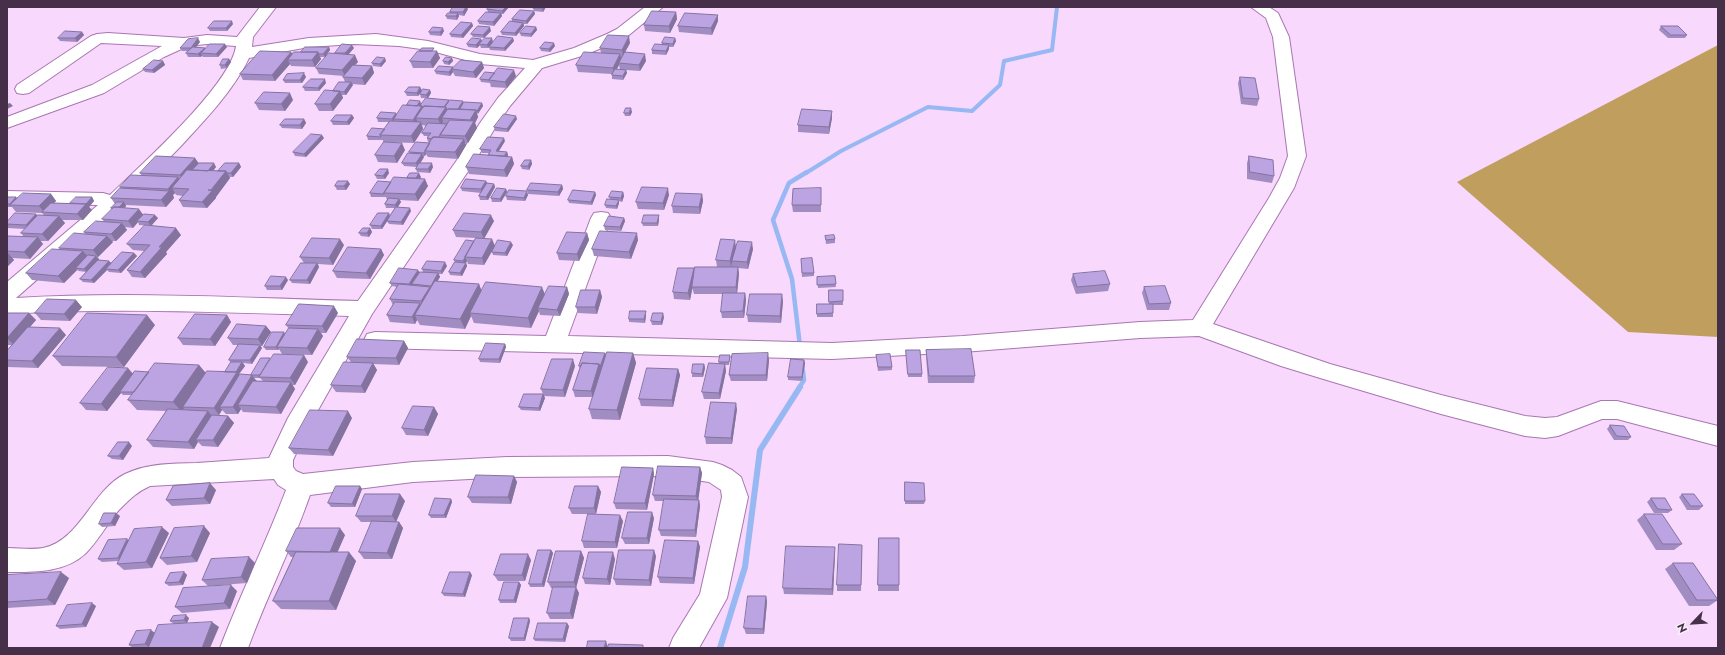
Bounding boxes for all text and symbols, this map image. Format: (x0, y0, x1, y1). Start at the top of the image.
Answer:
north arrow (1673, 603, 1713, 643)
text: N (1673, 621, 1691, 635)

